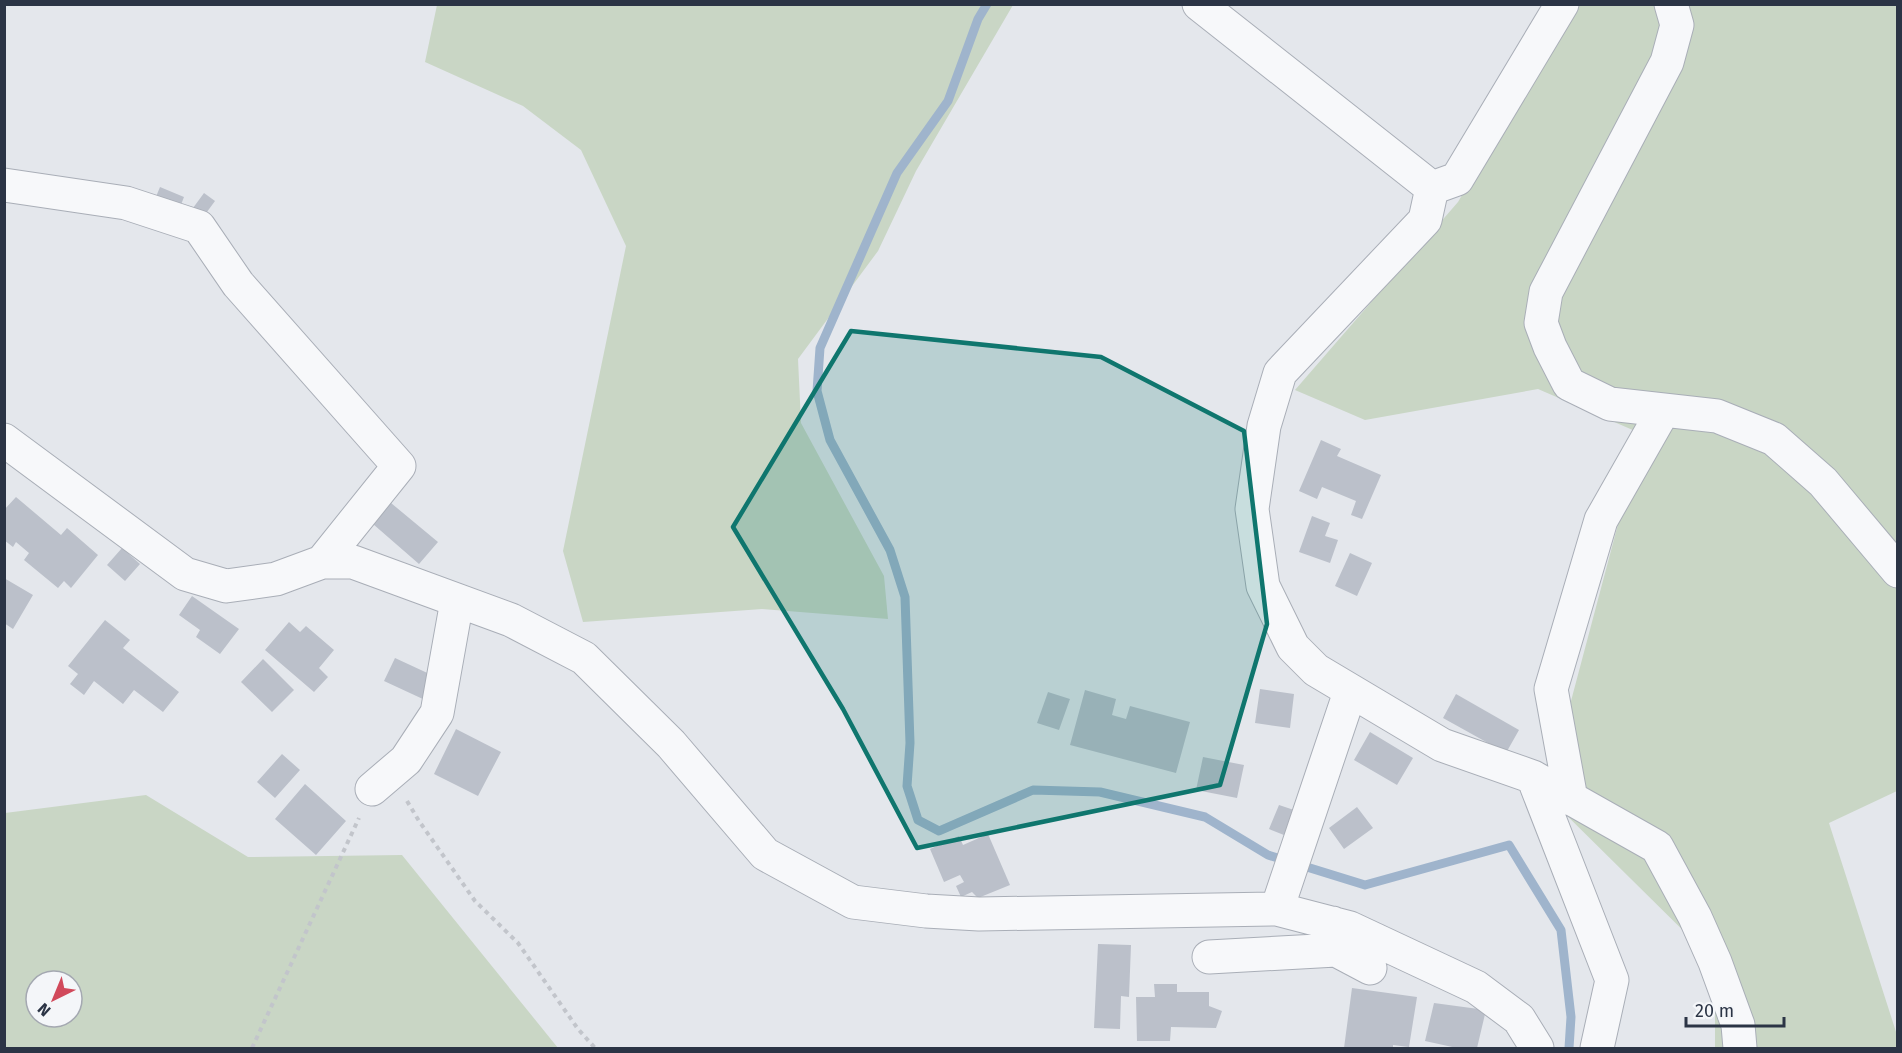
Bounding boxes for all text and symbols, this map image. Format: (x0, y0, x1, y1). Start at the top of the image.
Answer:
north arrow (24, 969, 84, 1029)
scale bar (1686, 990, 1784, 1028)
text: N (34, 999, 54, 1020)
text: 20 m (1695, 1000, 1734, 1022)

